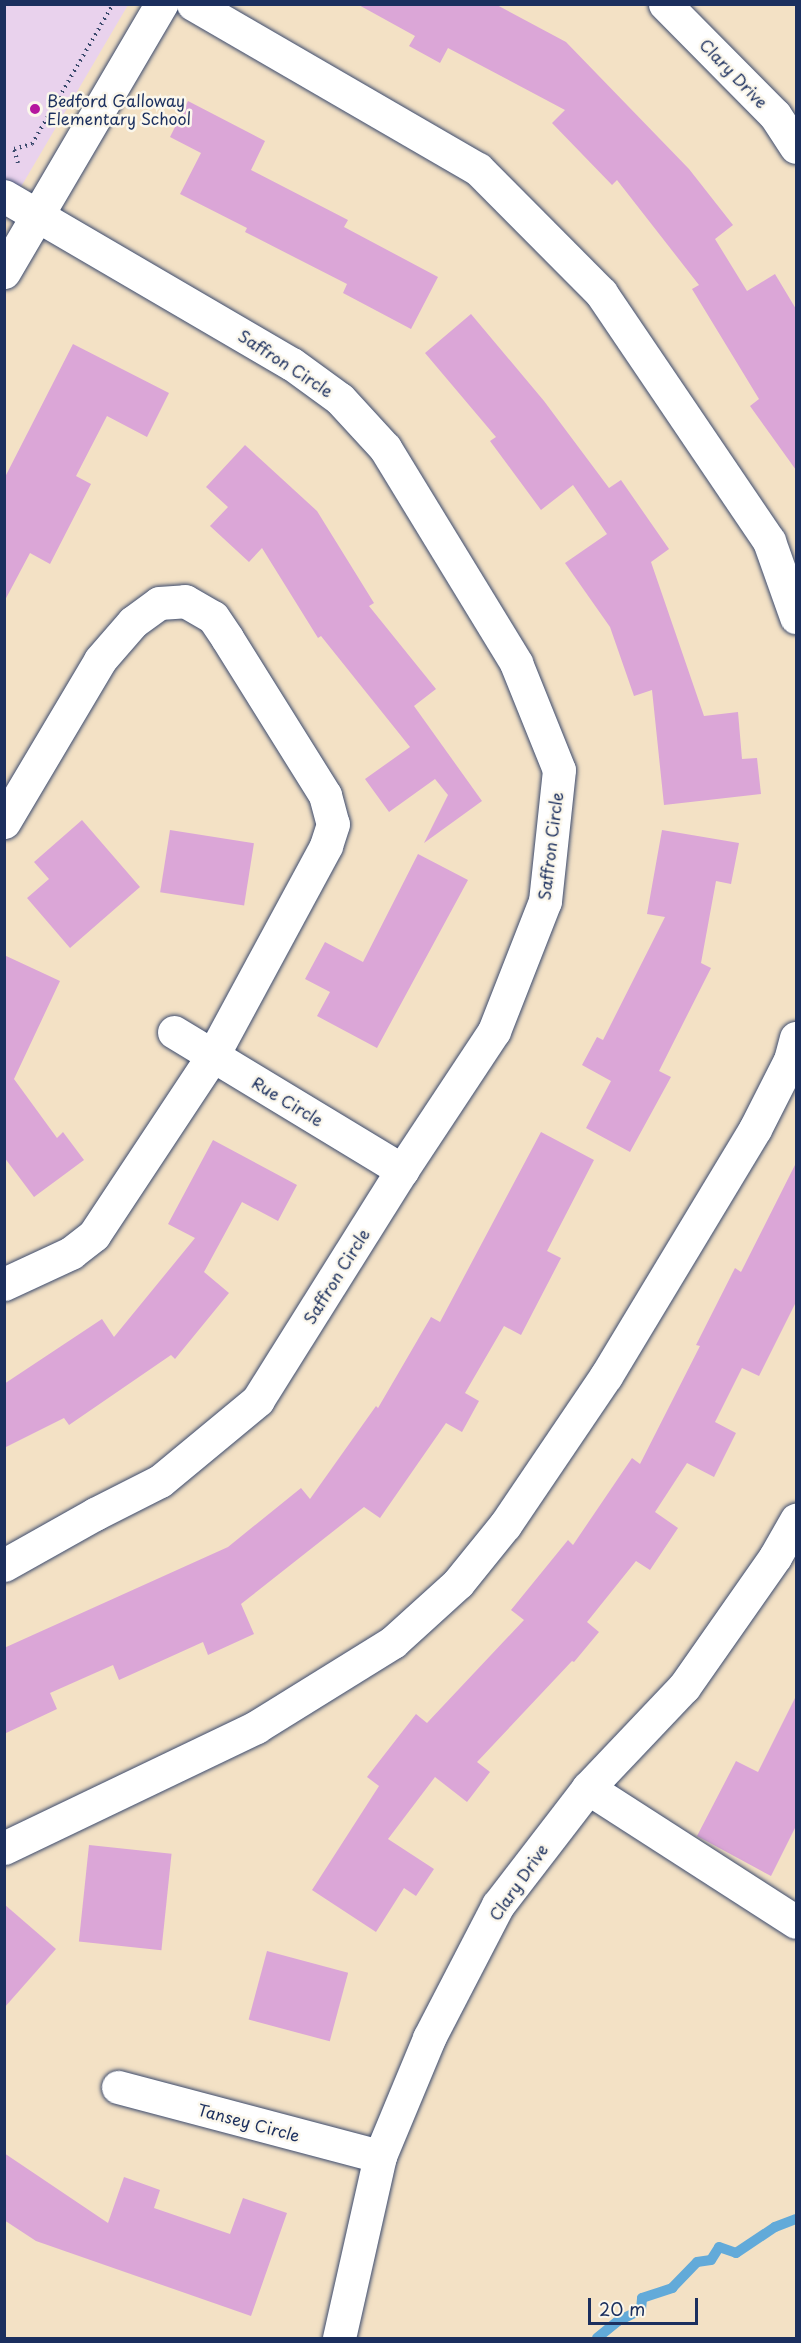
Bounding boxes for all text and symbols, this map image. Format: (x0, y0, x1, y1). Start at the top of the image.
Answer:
street label: Clary Drive (696, 34, 772, 112)
place label: Bedford Galloway Elementary School (47, 90, 191, 128)
marker: Bedford Galloway Elementary School (28, 102, 42, 116)
street label: Saffron Circle (235, 325, 337, 401)
street label: Saffron Circle (534, 791, 566, 901)
street label: Rue Circle (249, 1072, 327, 1130)
street label: Saffron Circle (299, 1225, 373, 1327)
street label: Clary Drive (485, 1840, 551, 1924)
street label: Tansey Circle (196, 2099, 302, 2145)
scale bar (591, 2286, 700, 2324)
text: 20 m (599, 2295, 645, 2322)

